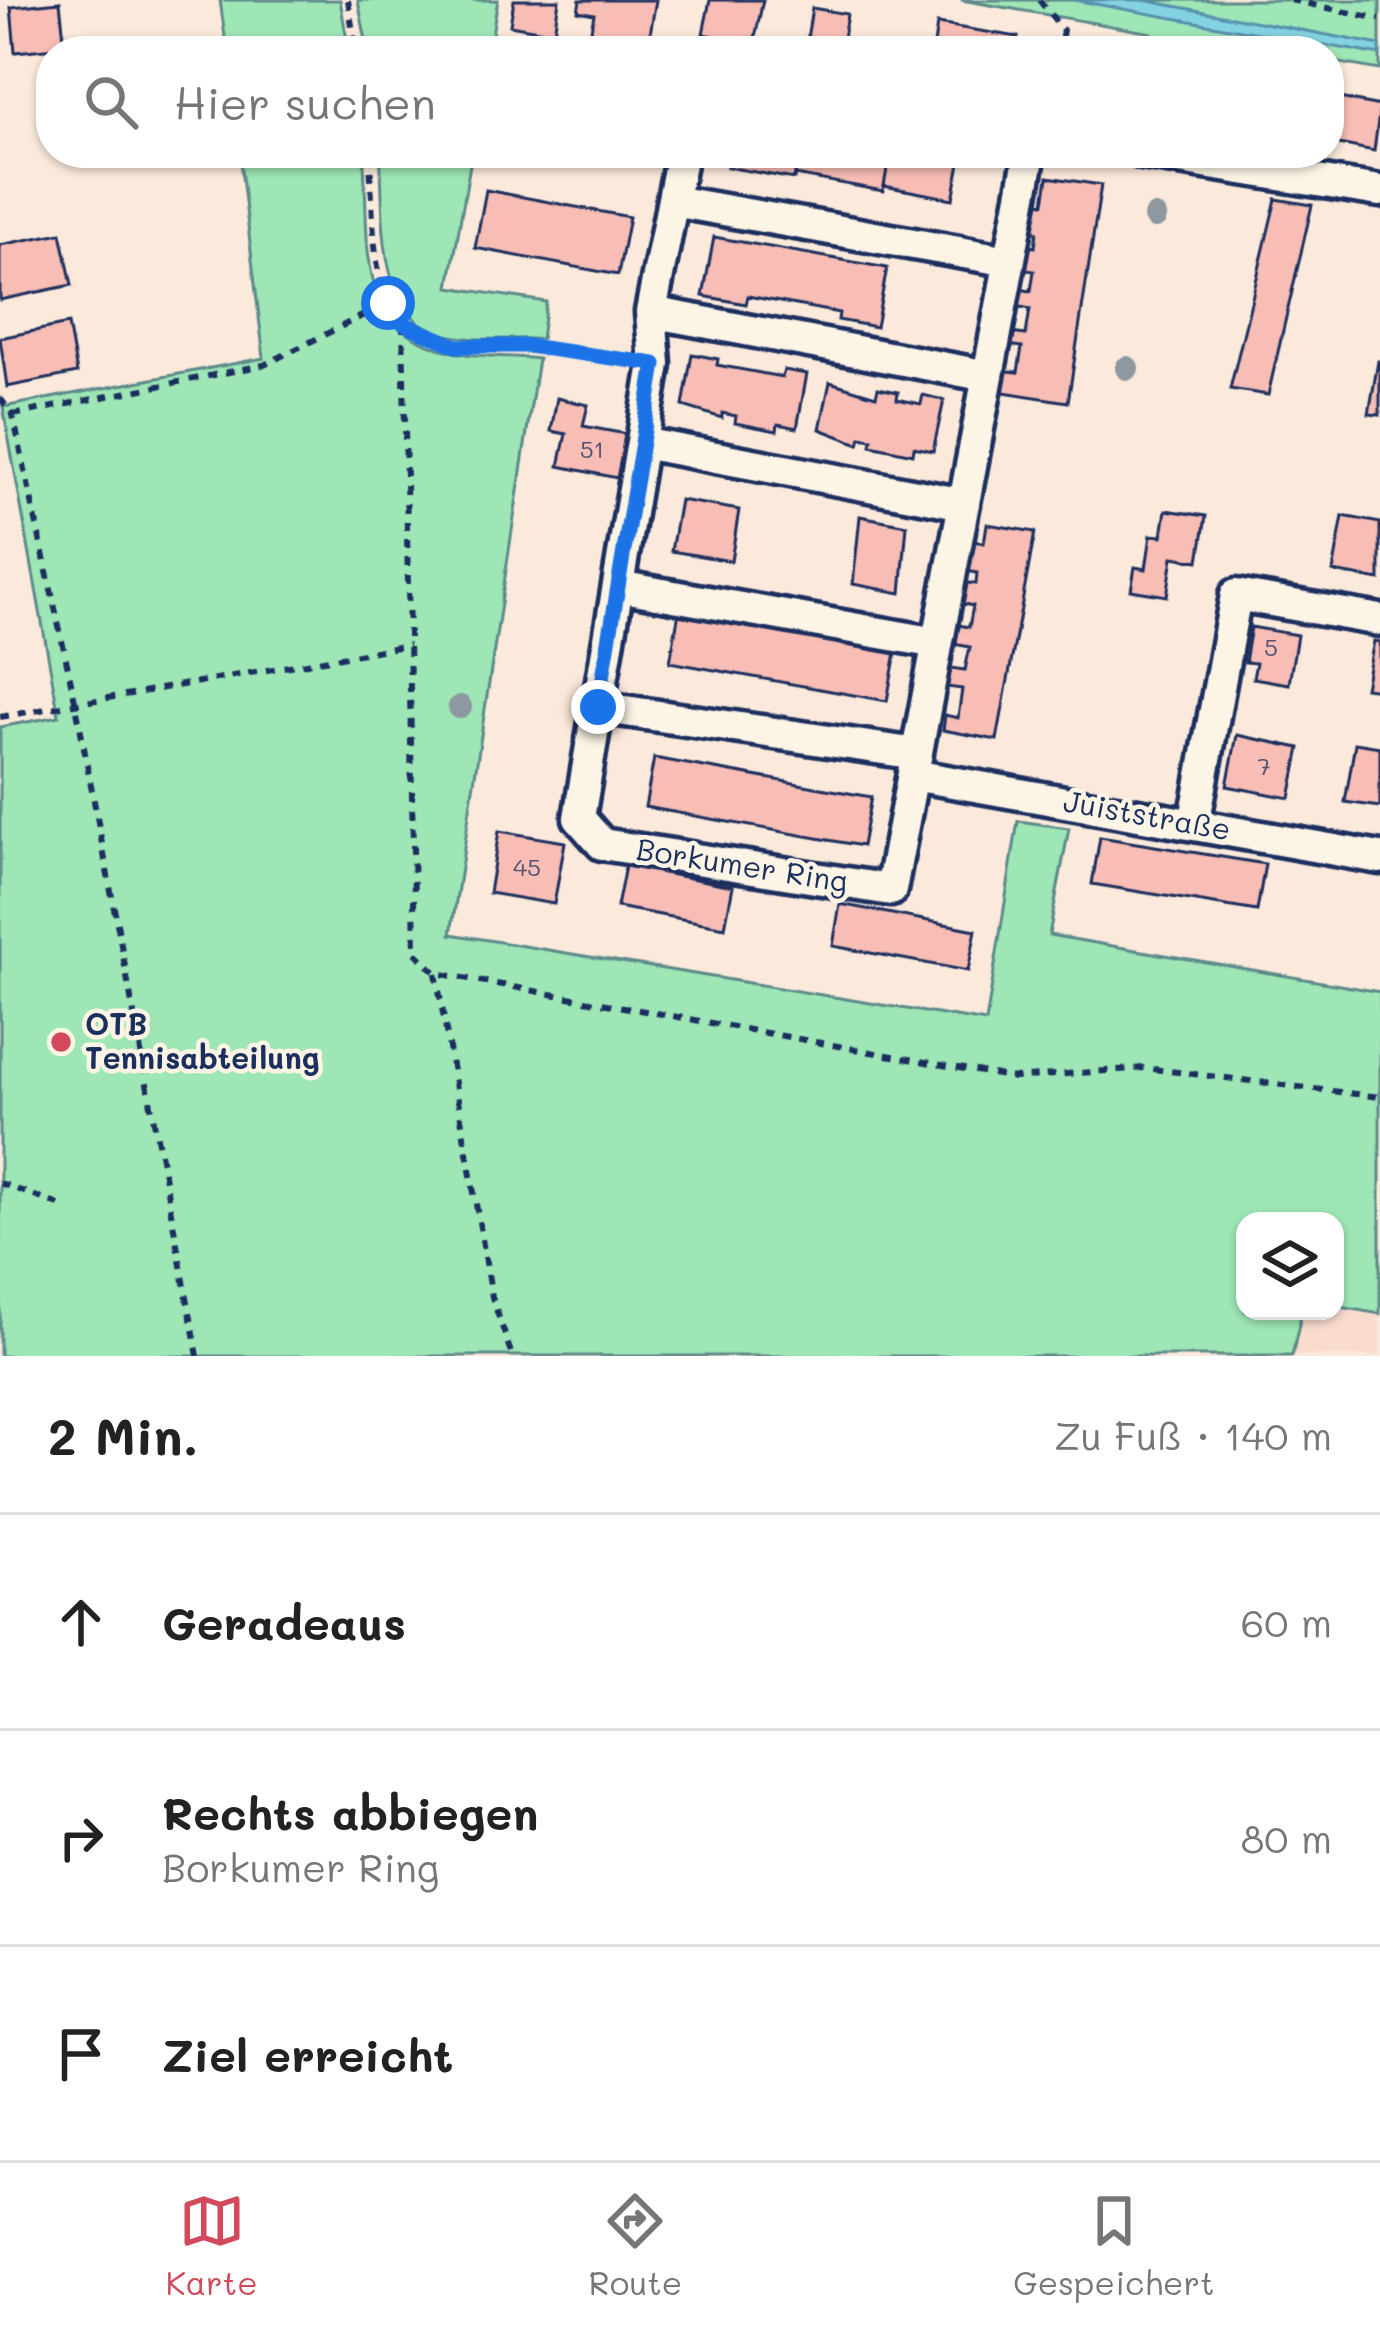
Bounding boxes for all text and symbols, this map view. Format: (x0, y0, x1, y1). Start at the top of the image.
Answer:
search box (36, 36, 1344, 168)
icon: search (78, 69, 144, 135)
text: Hier suchen (174, 73, 436, 131)
route start (361, 276, 415, 330)
house number: 51 (580, 433, 604, 464)
house number: 5 (1264, 631, 1278, 662)
route end (571, 680, 625, 734)
house number: 7 (1257, 750, 1271, 781)
street label: Juiststraße (1061, 780, 1234, 848)
street label: Borkumer Ring (634, 828, 851, 900)
house number: 45 (513, 851, 541, 882)
place label: OTB Tennisabteilung (85, 1003, 320, 1077)
marker: OTB Tennisabteilung (48, 1029, 74, 1055)
map controls (1236, 1212, 1344, 1320)
button: layers (1236, 1212, 1344, 1320)
text: 2 Min. (48, 1401, 198, 1468)
text: Zu Fuß · 140 m (1054, 1409, 1332, 1460)
icon: ahead (48, 1589, 114, 1655)
text: Geradeaus (162, 1593, 406, 1651)
text: 60 m (1241, 1596, 1332, 1647)
text: Rechts abbiegen (162, 1783, 538, 1841)
icon: right (48, 1805, 114, 1871)
text: 80 m (1241, 1812, 1332, 1863)
text: Borkumer Ring (162, 1841, 439, 1892)
icon: arrive (48, 2021, 114, 2087)
text: Ziel erreicht (162, 2025, 453, 2083)
tab: Karte (165, 2188, 258, 2303)
tab: Route (589, 2188, 682, 2303)
tab: Gespeichert (1013, 2188, 1215, 2303)

